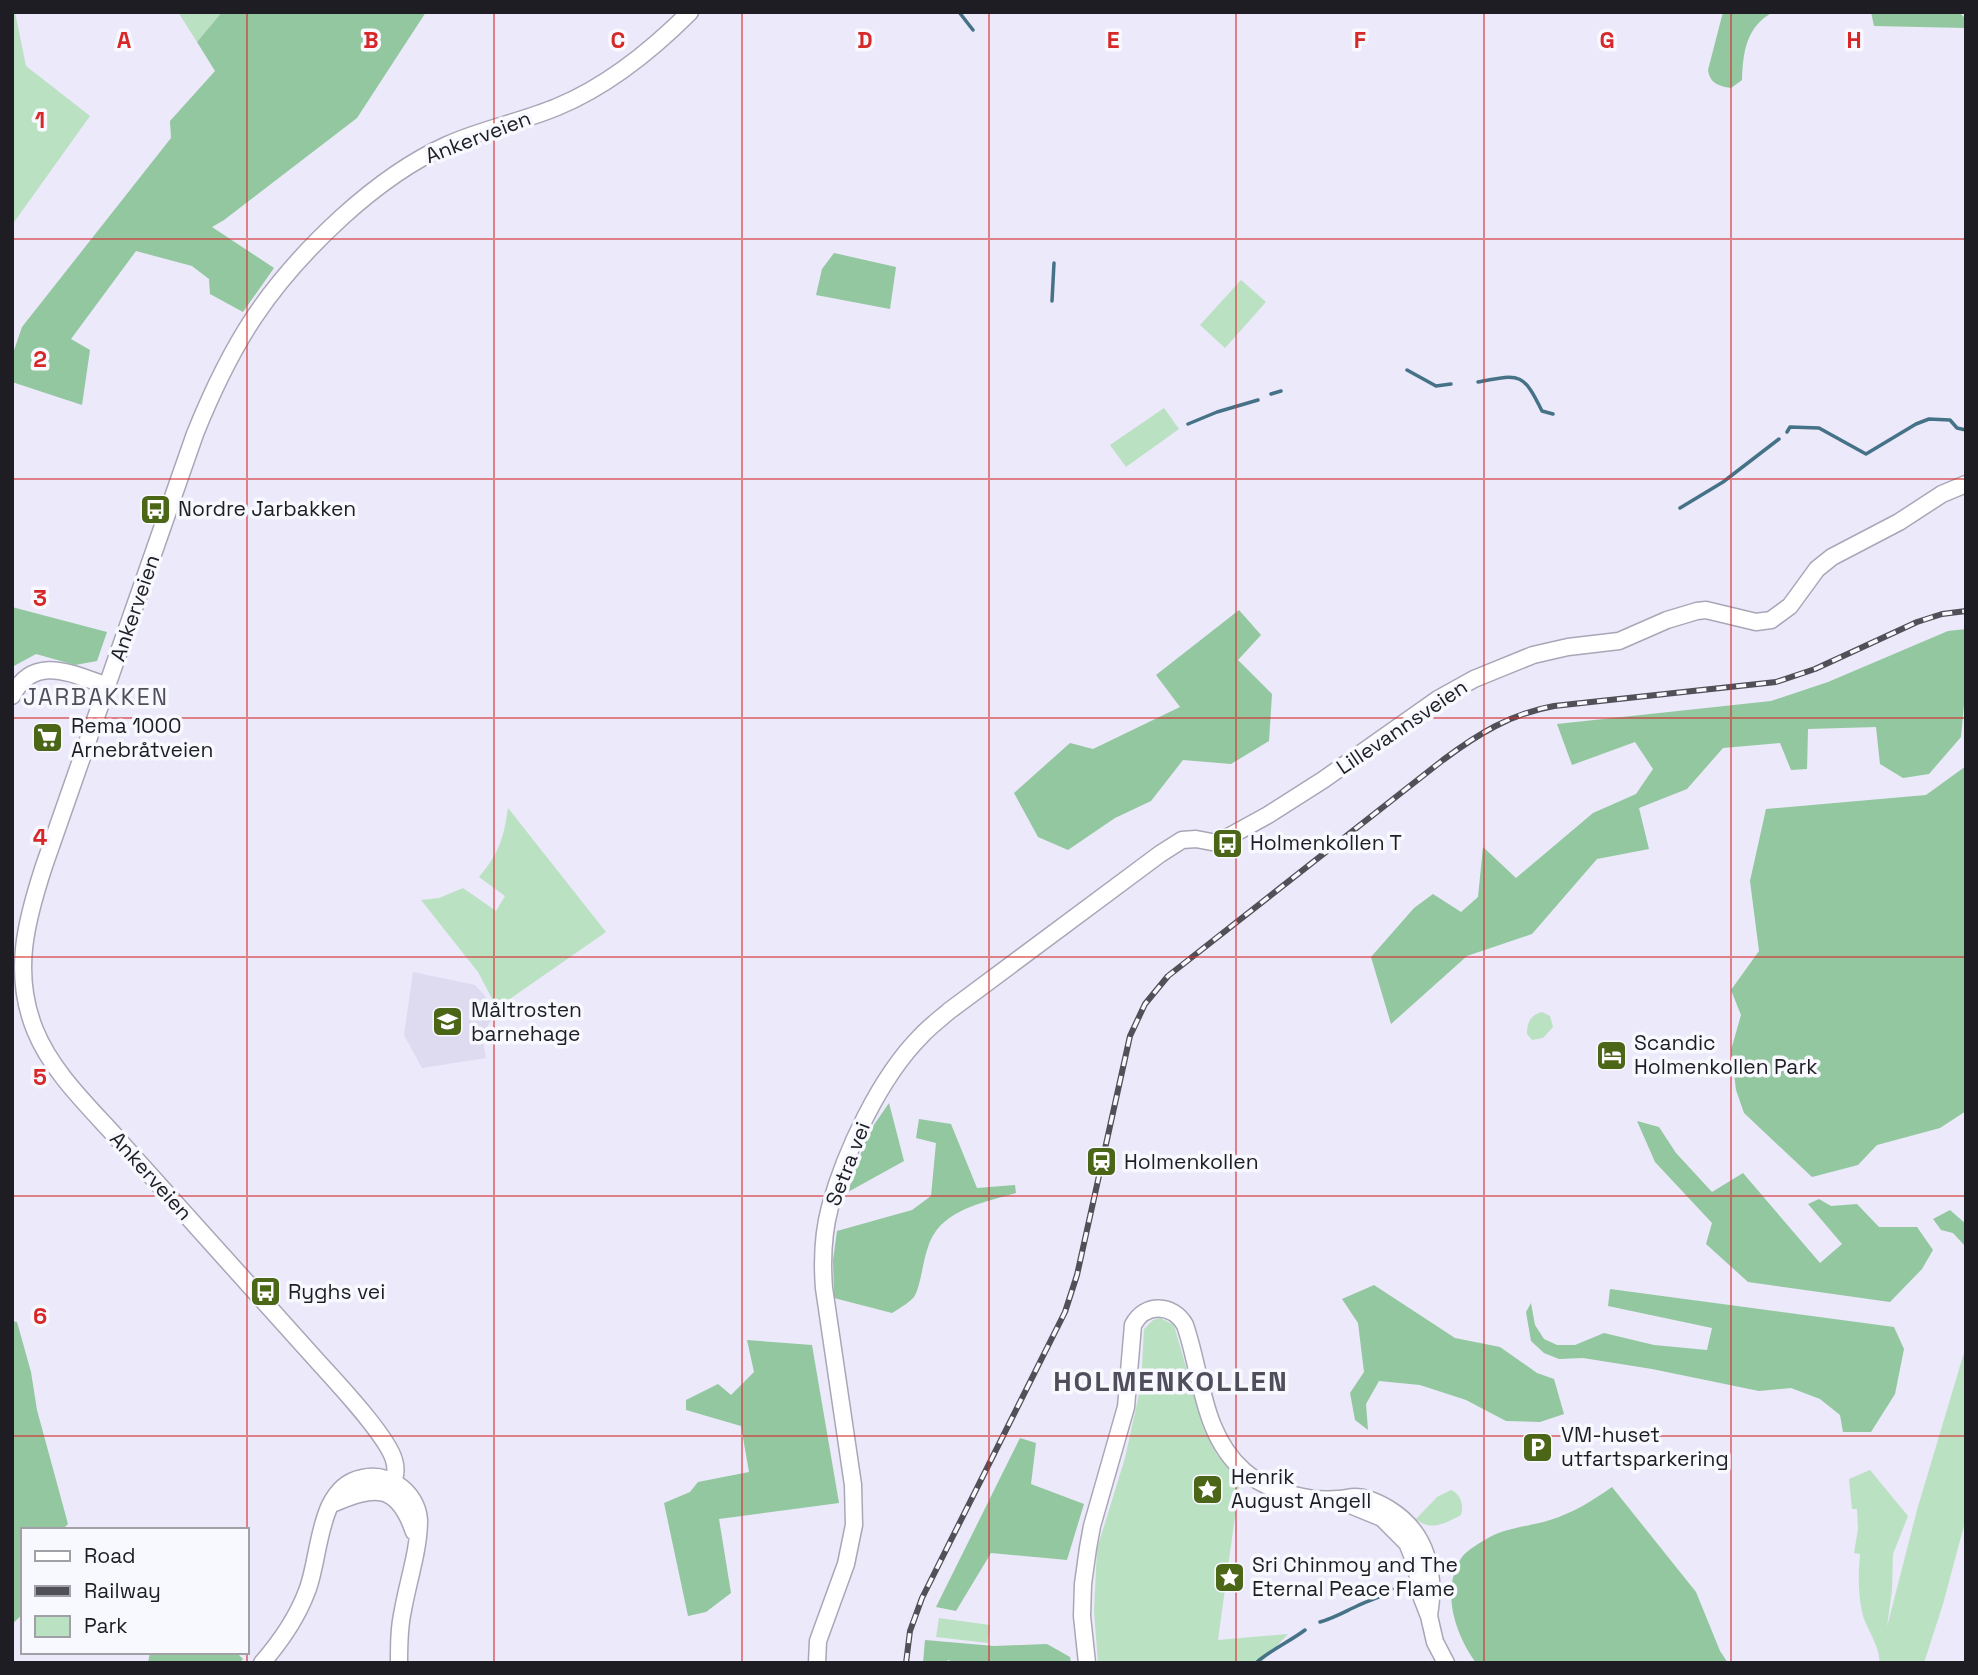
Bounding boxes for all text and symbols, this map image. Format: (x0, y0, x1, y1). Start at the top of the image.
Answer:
text: A (117, 25, 132, 55)
text: B (363, 25, 379, 55)
text: C (611, 25, 625, 55)
text: D (857, 25, 873, 55)
text: E (1107, 25, 1119, 55)
text: F (1354, 25, 1366, 55)
text: G (1599, 25, 1615, 55)
text: H (1846, 25, 1862, 55)
street label: Ankerveien (421, 104, 534, 169)
text: 1 (35, 105, 45, 135)
text: 2 (33, 344, 47, 374)
bus stop icon: Nordre Jarbakken (138, 492, 172, 526)
place label: Nordre Jarbakken (178, 495, 356, 522)
street label: Ankerveien (104, 551, 165, 665)
text: 3 (33, 583, 47, 613)
street label: Lillevannsveien (1331, 673, 1472, 780)
district label: JARBAKKEN (23, 682, 169, 712)
place label: Rema 1000 Arnebråtveien (71, 712, 213, 763)
supermarket icon: Rema 1000 Arnebråtveien (31, 721, 65, 755)
text: 4 (33, 822, 48, 852)
bus stop icon: Holmenkollen T (1210, 826, 1244, 860)
place label: Holmenkollen T (1250, 829, 1402, 856)
place label: Måltrosten barnehage (471, 996, 582, 1047)
school or university icon: Måltrosten barnehage (431, 1005, 465, 1039)
place label: Scandic Holmenkollen Park (1634, 1029, 1818, 1080)
hotel icon: Scandic Holmenkollen Park (1594, 1038, 1628, 1072)
text: 5 (33, 1062, 47, 1092)
street label: Setra vei (819, 1118, 876, 1210)
street label: Ankerveien (104, 1125, 199, 1226)
station icon: Holmenkollen (1084, 1145, 1118, 1179)
place label: Holmenkollen (1124, 1148, 1259, 1175)
bus stop icon: Ryghs vei (248, 1275, 282, 1309)
place label: Ryghs vei (288, 1278, 385, 1305)
text: 6 (33, 1301, 47, 1331)
district label: HOLMENKOLLEN (1053, 1363, 1289, 1399)
place label: VM-huset utfartsparkering (1561, 1421, 1729, 1472)
parking icon: VM-huset utfartsparkering (1521, 1430, 1555, 1464)
place label: Henrik August Angell (1231, 1463, 1371, 1514)
place icon: Henrik August Angell (1191, 1472, 1225, 1506)
legend (21, 1528, 248, 1654)
text: Road (84, 1542, 136, 1569)
place label: Sri Chinmoy and The Eternal Peace Flame (1252, 1551, 1458, 1602)
place icon: Sri Chinmoy and The Eternal Peace Flame (1212, 1560, 1246, 1594)
text: Railway (84, 1577, 161, 1604)
text: Park (84, 1612, 128, 1639)

